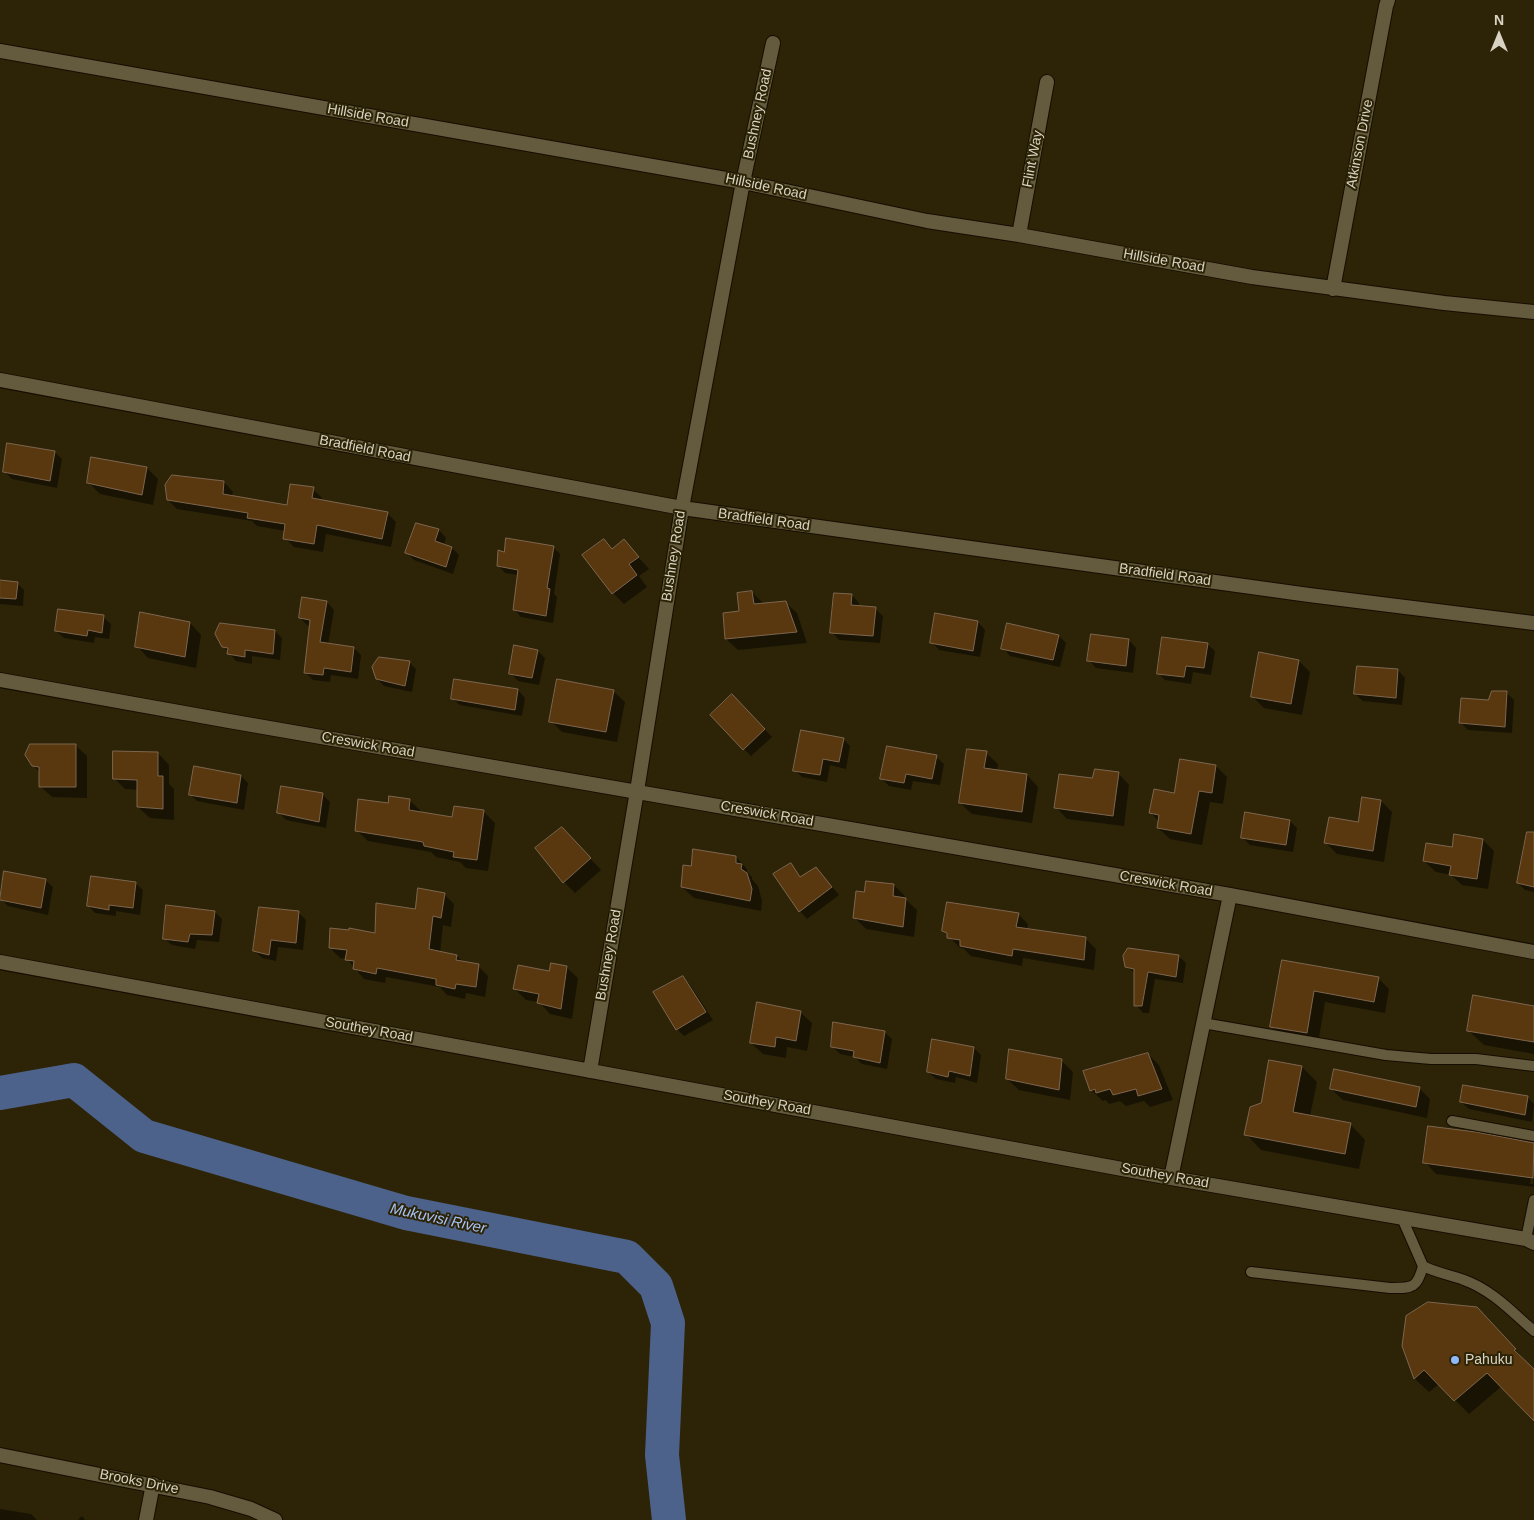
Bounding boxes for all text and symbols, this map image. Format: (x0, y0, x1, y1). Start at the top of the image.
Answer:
north arrow (1474, 10, 1524, 60)
text: N (1494, 12, 1504, 28)
street label: Bushney Road (740, 67, 776, 161)
street label: Atkinson Drive (1343, 98, 1377, 190)
street label: Hillside Road (326, 101, 410, 131)
street label: Flint Way (1019, 129, 1047, 189)
street label: Hillside Road (724, 170, 808, 204)
street label: Hillside Road (1122, 246, 1206, 276)
street label: Bradfield Road (318, 432, 412, 466)
street label: Bradfield Road (717, 505, 811, 535)
street label: Bushney Road (659, 509, 689, 603)
street label: Bradfield Road (1118, 560, 1212, 590)
street label: Creswick Road (320, 729, 416, 761)
street label: Creswick Road (719, 798, 815, 830)
street label: Creswick Road (1118, 868, 1214, 900)
street label: Bushney Road (593, 908, 625, 1002)
street label: Southey Road (324, 1014, 414, 1046)
street label: Southey Road (722, 1087, 812, 1119)
street label: Southey Road (1120, 1160, 1210, 1192)
water label: Mukuvisi River (388, 1200, 488, 1238)
place label: Pahuku (1465, 1352, 1512, 1368)
marker: Pahuku (1449, 1354, 1461, 1366)
street label: Brooks Drive (98, 1466, 180, 1498)

